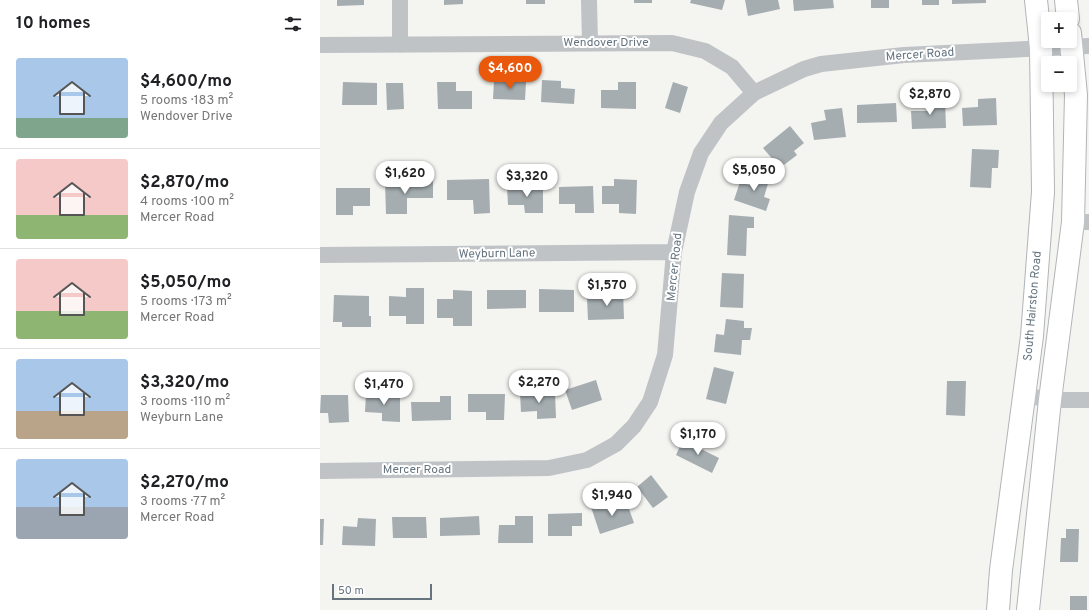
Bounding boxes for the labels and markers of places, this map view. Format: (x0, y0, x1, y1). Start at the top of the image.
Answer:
pin: $4,600 (477, 56, 543, 90)
pin: $2,870 (897, 82, 963, 116)
pin: $5,050 (721, 158, 787, 192)
pin: $1,620 (372, 161, 438, 195)
pin: $3,320 (494, 164, 560, 198)
pin: $1,570 (574, 273, 640, 307)
pin: $2,270 (506, 370, 572, 404)
pin: $1,470 (351, 372, 417, 406)
pin: $1,170 (665, 422, 731, 456)
pin: $1,940 (579, 483, 645, 517)

